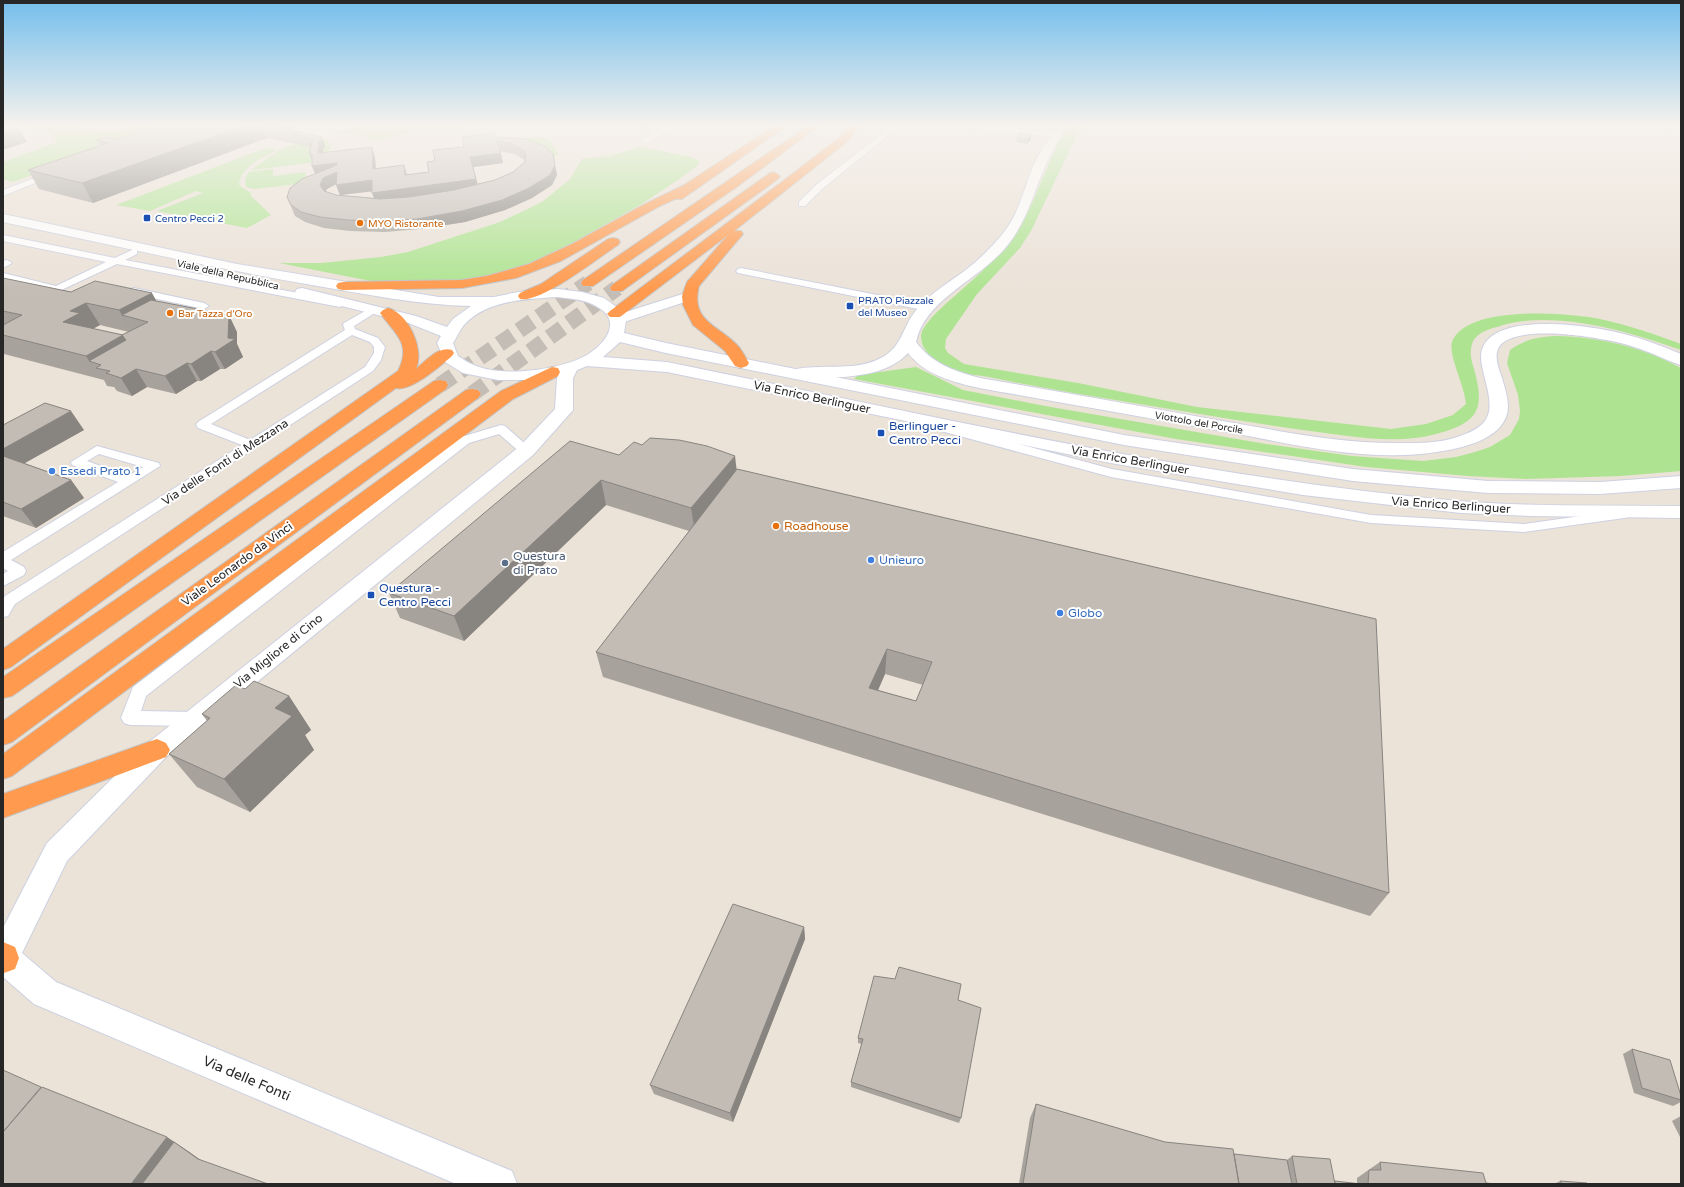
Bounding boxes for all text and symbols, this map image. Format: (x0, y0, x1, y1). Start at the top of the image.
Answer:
marker: Centro Pecci 2 (142, 213, 152, 223)
place label: Centro Pecci 2 (155, 213, 224, 225)
marker: MYO Ristorante (355, 218, 365, 228)
place label: MYO Ristorante (368, 218, 444, 230)
street label: Viale della Repubblica (175, 257, 280, 293)
place label: PRATO Piazzale del Museo (858, 295, 934, 319)
marker: PRATO Piazzale del Museo (845, 301, 855, 311)
marker: Bar Tazza d'Oro (165, 308, 175, 318)
place label: Bar Tazza d'Oro (178, 308, 252, 320)
street label: Via Enrico Berlinguer (752, 378, 872, 416)
street label: Viottolo del Porcile (1154, 409, 1244, 437)
street label: Via delle Fonti di Mezzana (159, 416, 291, 508)
place label: Berlinguer - Centro Pecci (889, 419, 961, 447)
marker: Berlinguer - Centro Pecci (876, 428, 886, 438)
street label: Via Enrico Berlinguer (1070, 443, 1190, 477)
place label: Essedi Prato 1 (60, 464, 141, 478)
marker: Essedi Prato 1 (47, 466, 57, 476)
street label: Via Enrico Berlinguer (1391, 494, 1511, 516)
street label: Viale Leonardo da Vinci (179, 519, 295, 609)
place label: Roadhouse (784, 519, 849, 533)
marker: Roadhouse (771, 521, 781, 531)
place label: Questura di Prato (513, 549, 566, 577)
place label: Unieuro (879, 553, 924, 567)
marker: Unieuro (866, 555, 876, 565)
marker: Questura di Prato (500, 558, 510, 568)
place label: Questura - Centro Pecci (379, 581, 451, 609)
marker: Questura - Centro Pecci (366, 590, 376, 600)
place label: Globo (1068, 606, 1102, 620)
marker: Globo (1055, 608, 1065, 618)
street label: Via Migliore di Cino (231, 611, 325, 691)
street label: Via delle Fonti (200, 1052, 293, 1105)

